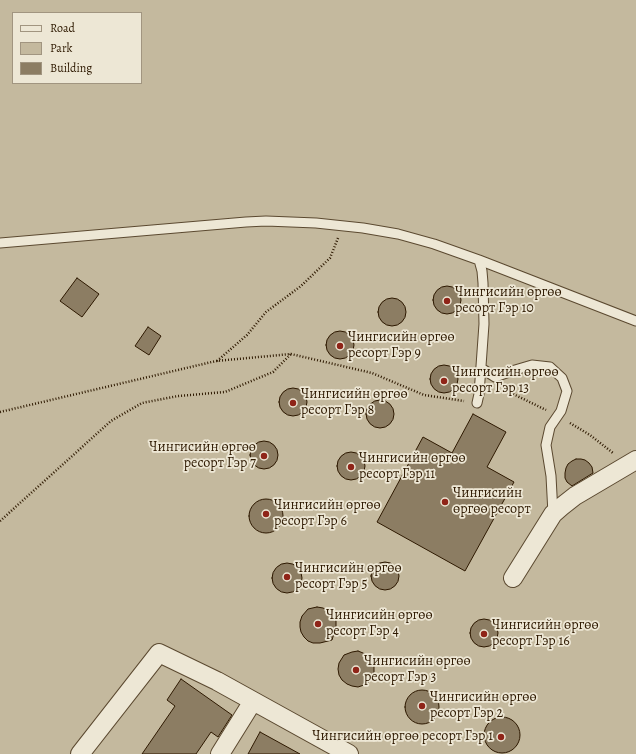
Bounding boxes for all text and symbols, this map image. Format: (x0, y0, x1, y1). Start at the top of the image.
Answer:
legend (12, 12, 142, 84)
text: Road (50, 20, 75, 36)
text: Park (50, 40, 73, 56)
text: Building (50, 60, 92, 76)
place label: Чингисийн өргөө ресорт Гэр 10 (455, 285, 562, 318)
marker: Чингисийн өргөө ресорт Гэр 10 (442, 296, 452, 306)
place label: Чингисийн өргөө ресорт Гэр 9 (348, 330, 455, 362)
marker: Чингисийн өргөө ресорт Гэр 9 (335, 341, 345, 351)
place label: Чингисийн өргөө ресорт Гэр 13 (452, 365, 559, 398)
marker: Чингисийн өргөө ресорт Гэр 13 (439, 376, 449, 386)
place label: Чингисийн өргөө ресорт Гэр 8 (301, 387, 408, 420)
marker: Чингисийн өргөө ресорт Гэр 8 (288, 398, 298, 408)
place label: Чингисийн өргөө ресорт Гэр 7 (149, 440, 256, 472)
marker: Чингисийн өргөө ресорт Гэр 7 (259, 451, 269, 461)
place label: Чингисийн өргөө ресорт Гэр 11 (359, 451, 466, 484)
marker: Чингисийн өргөө ресорт Гэр 11 (346, 462, 356, 472)
place label: Чингисийн өргөө ресорт (453, 486, 531, 518)
marker: Чингисийн өргөө ресорт (440, 497, 450, 507)
place label: Чингисийн өргөө ресорт Гэр 6 (274, 498, 381, 530)
marker: Чингисийн өргөө ресорт Гэр 6 (261, 509, 271, 519)
place label: Чингисийн өргөө ресорт Гэр 5 (295, 561, 402, 594)
marker: Чингисийн өргөө ресорт Гэр 5 (282, 572, 292, 582)
place label: Чингисийн өргөө ресорт Гэр 4 (326, 608, 433, 640)
place label: Чингисийн өргөө ресорт Гэр 16 (492, 618, 599, 650)
marker: Чингисийн өргөө ресорт Гэр 4 (313, 619, 323, 629)
marker: Чингисийн өргөө ресорт Гэр 16 (479, 629, 489, 639)
place label: Чингисийн өргөө ресорт Гэр 3 (364, 654, 471, 686)
marker: Чингисийн өргөө ресорт Гэр 3 (351, 665, 361, 675)
place label: Чингисийн өргөө ресорт Гэр 2 (430, 690, 537, 722)
marker: Чингисийн өргөө ресорт Гэр 2 (417, 701, 427, 711)
place label: Чингисийн өргөө ресорт Гэр 1 (312, 729, 493, 745)
marker: Чингисийн өргөө ресорт Гэр 1 (496, 732, 506, 742)

